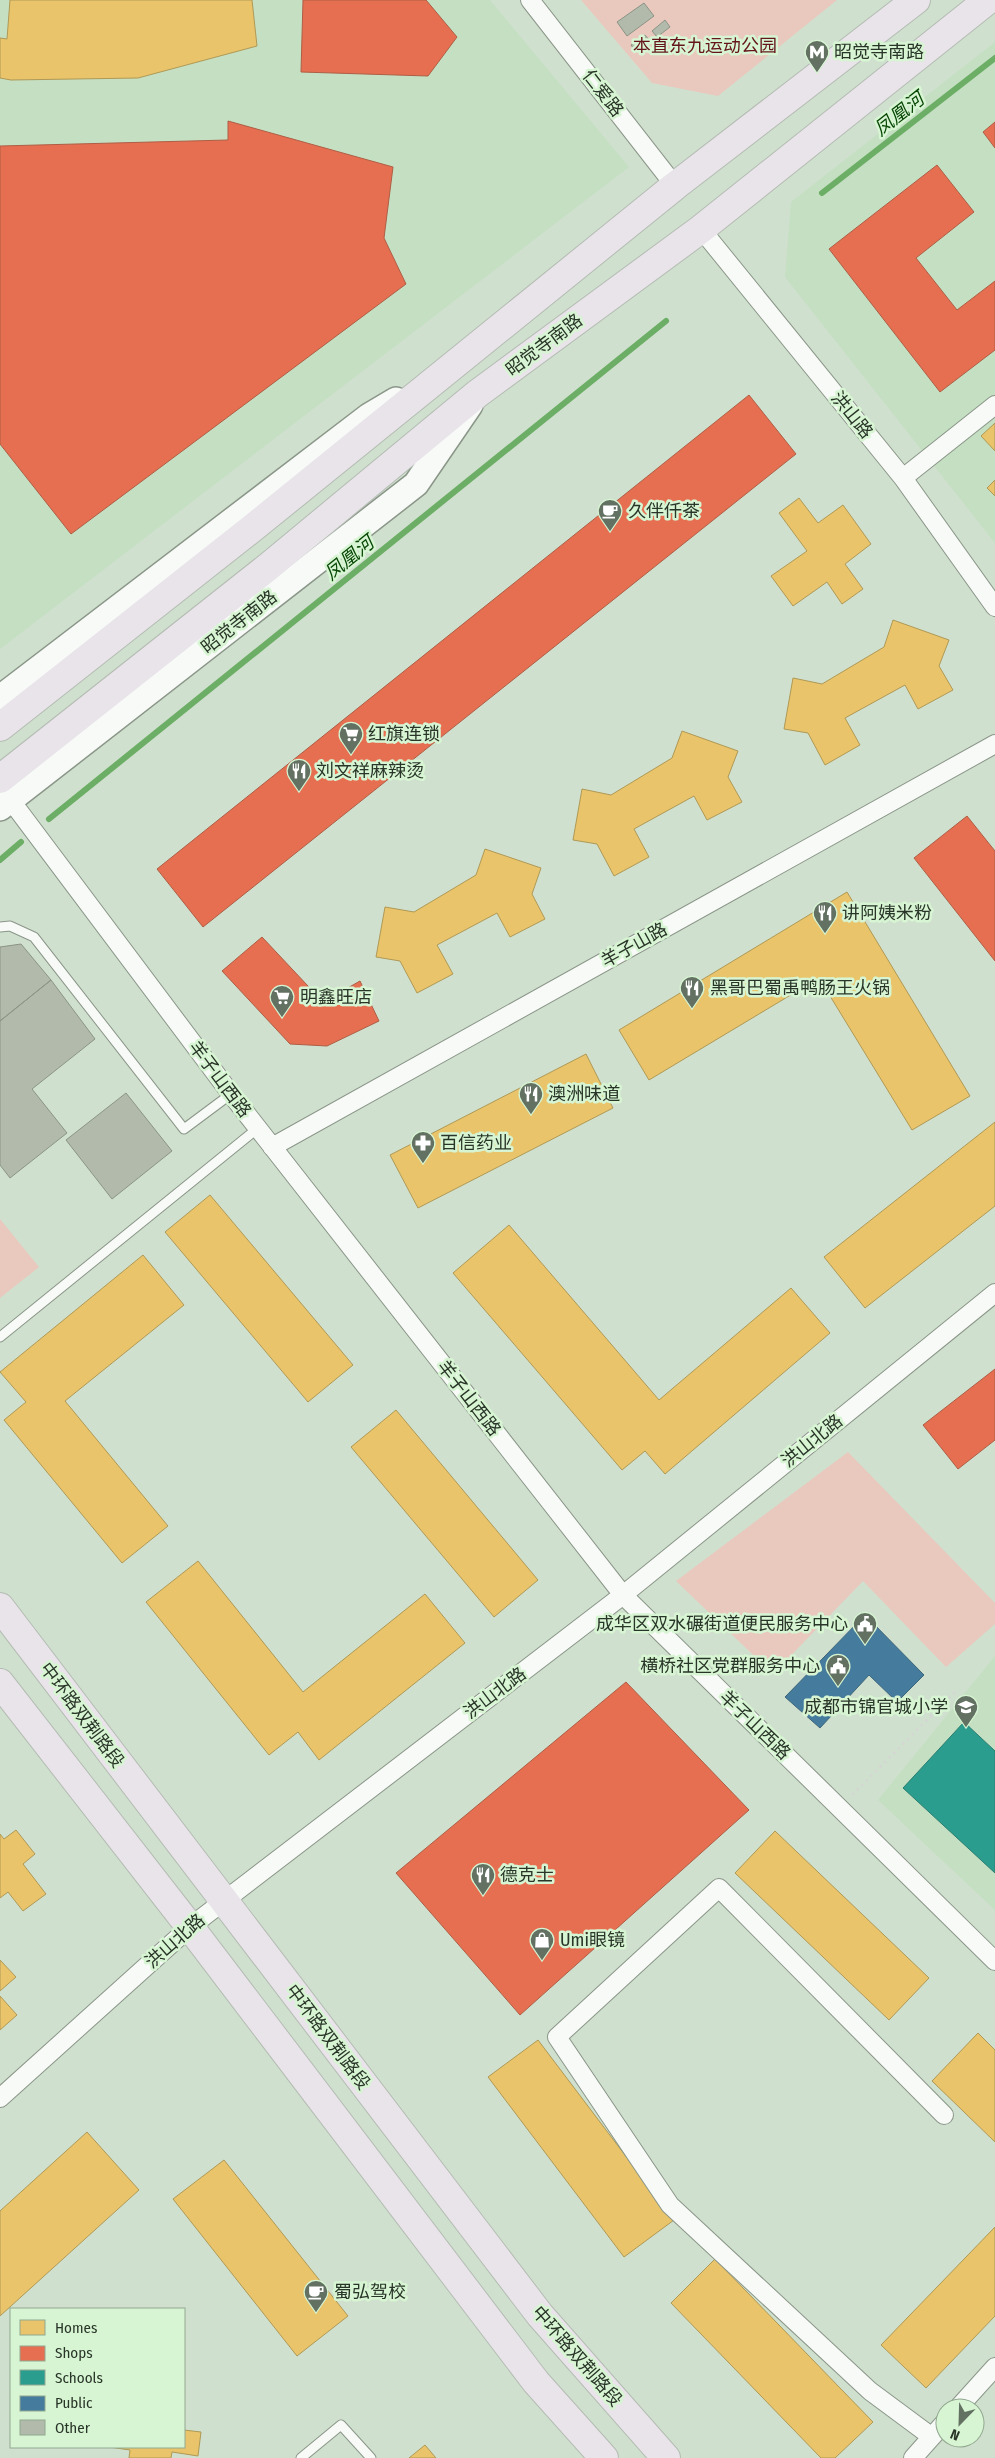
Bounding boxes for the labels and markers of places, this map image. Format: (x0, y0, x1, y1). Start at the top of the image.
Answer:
metro station icon: 昭觉寺南路 (804, 39, 830, 73)
place label: 昭觉寺南路 (834, 41, 924, 63)
cafe icon: 久伴仟茶 (597, 498, 623, 532)
place label: 久伴仟茶 (628, 500, 700, 522)
supermarket icon: 红旗连锁 (338, 721, 364, 755)
place label: 红旗连锁 (368, 723, 440, 745)
restaurant icon: 刘文祥麻辣烫 (286, 758, 312, 792)
place label: 刘文祥麻辣烫 (316, 760, 424, 782)
restaurant icon: 讲阿姨米粉 (812, 900, 838, 934)
place label: 讲阿姨米粉 (842, 902, 932, 924)
restaurant icon: 黑哥巴蜀禹鸭肠王火锅 (679, 975, 705, 1009)
place label: 黑哥巴蜀禹鸭肠王火锅 (710, 977, 890, 999)
supermarket icon: 明鑫旺店 (269, 984, 295, 1018)
place label: 明鑫旺店 (300, 986, 372, 1008)
restaurant icon: 澳洲味道 (518, 1081, 544, 1115)
place label: 澳洲味道 (548, 1083, 620, 1105)
pharmacy icon: 百信药业 (410, 1130, 436, 1164)
place label: 百信药业 (440, 1132, 512, 1154)
public building icon: 成华区双水碾街道便民服务中心 (852, 1611, 878, 1645)
place label: 成华区双水碾街道便民服务中心 (596, 1613, 848, 1635)
public building icon: 横桥社区党群服务中心 (825, 1653, 851, 1687)
place label: 横桥社区党群服务中心 (640, 1655, 820, 1677)
school or university icon: 成都市锦官城小学 (953, 1694, 979, 1728)
place label: 成都市锦官城小学 (804, 1696, 948, 1718)
restaurant icon: 德克士 (470, 1862, 496, 1896)
place label: 德克士 (500, 1864, 554, 1886)
shop icon: Umi眼镜 (529, 1927, 555, 1961)
place label: Umi眼镜 (560, 1929, 625, 1951)
cafe icon: 蜀弘驾校 (303, 2279, 329, 2313)
place label: 蜀弘驾校 (334, 2281, 406, 2303)

